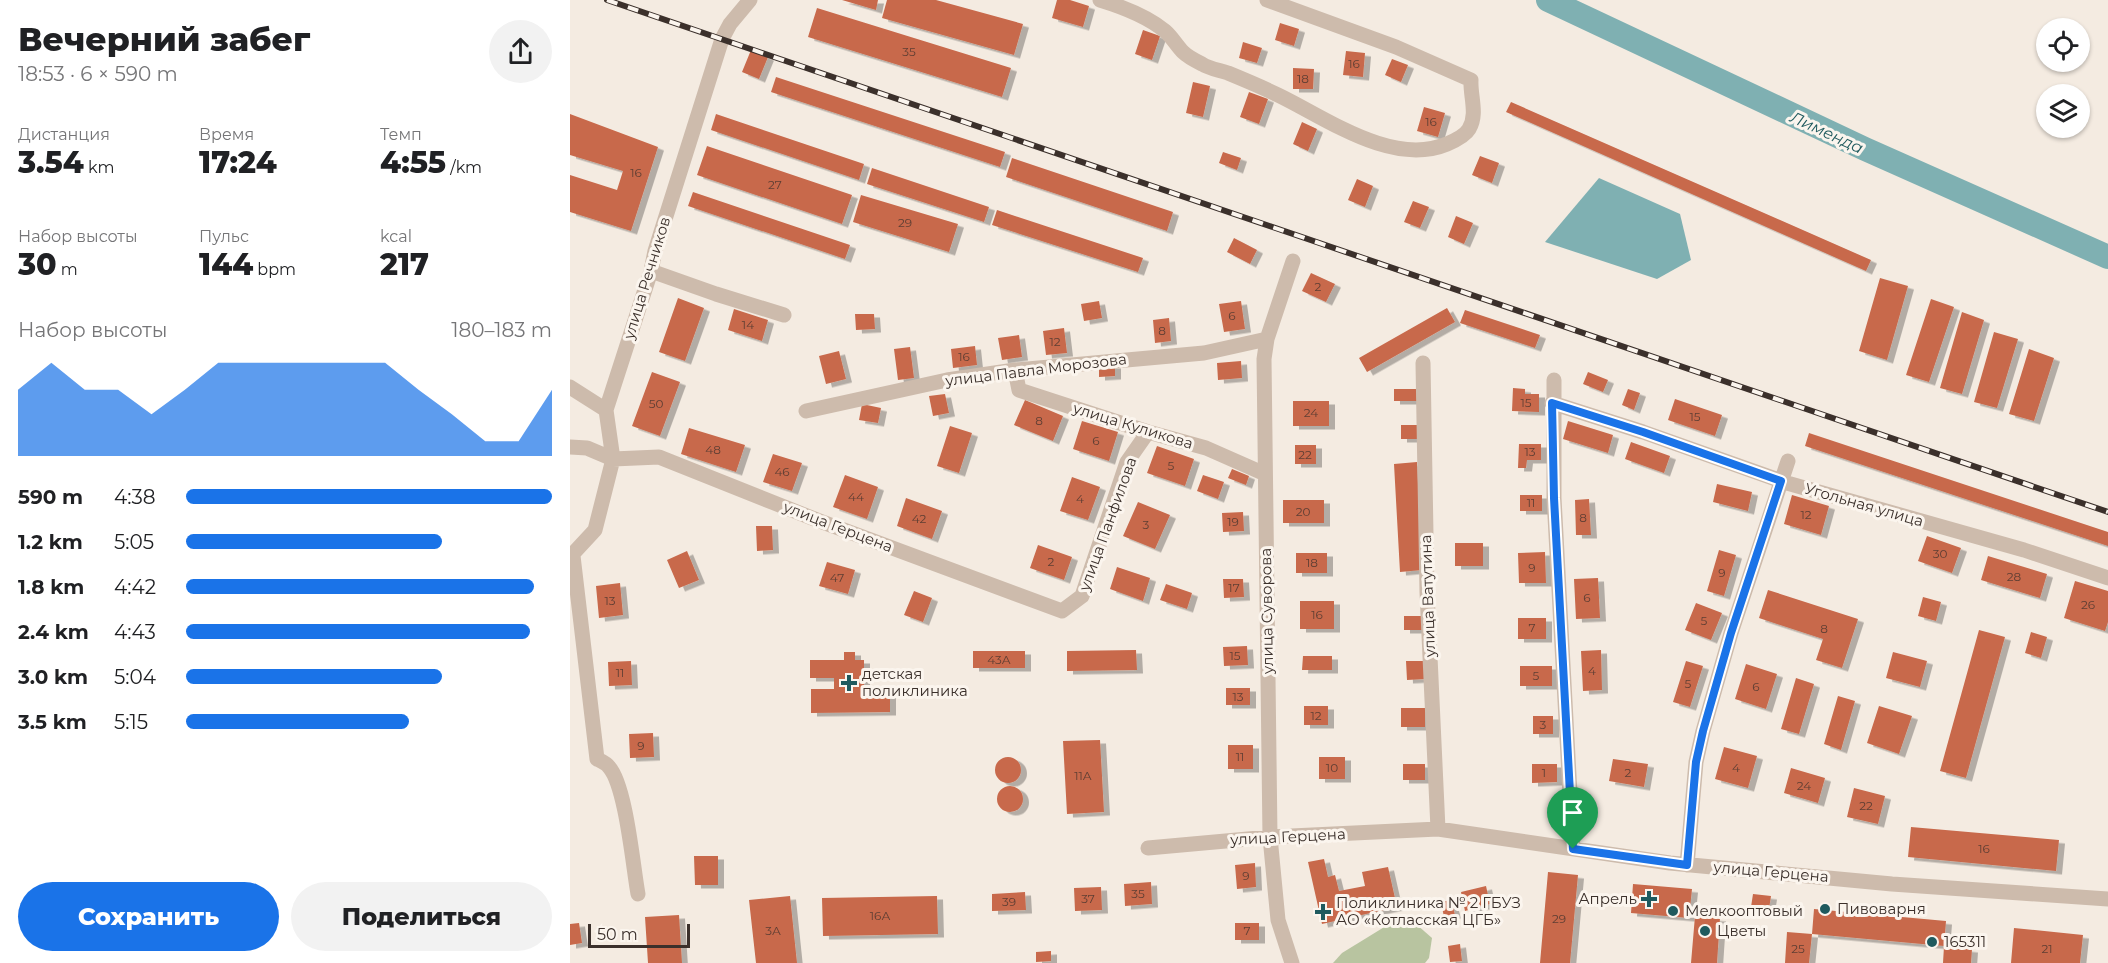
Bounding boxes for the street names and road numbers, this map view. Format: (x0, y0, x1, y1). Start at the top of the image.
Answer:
street label: улица Речников (619, 214, 674, 342)
street label: улица Павла Морозова (943, 349, 1128, 390)
street label: улица Куликова (1070, 398, 1196, 453)
street label: улица Панфилова (1074, 454, 1141, 594)
street label: Угольная улица (1803, 478, 1926, 531)
street label: улица Герцена (780, 497, 895, 556)
street label: улица Ватутина (1416, 534, 1439, 659)
street label: улица Суворова (1256, 548, 1277, 675)
street label: улица Герцена (1229, 824, 1346, 849)
street label: улица Герцена (1712, 857, 1829, 886)

